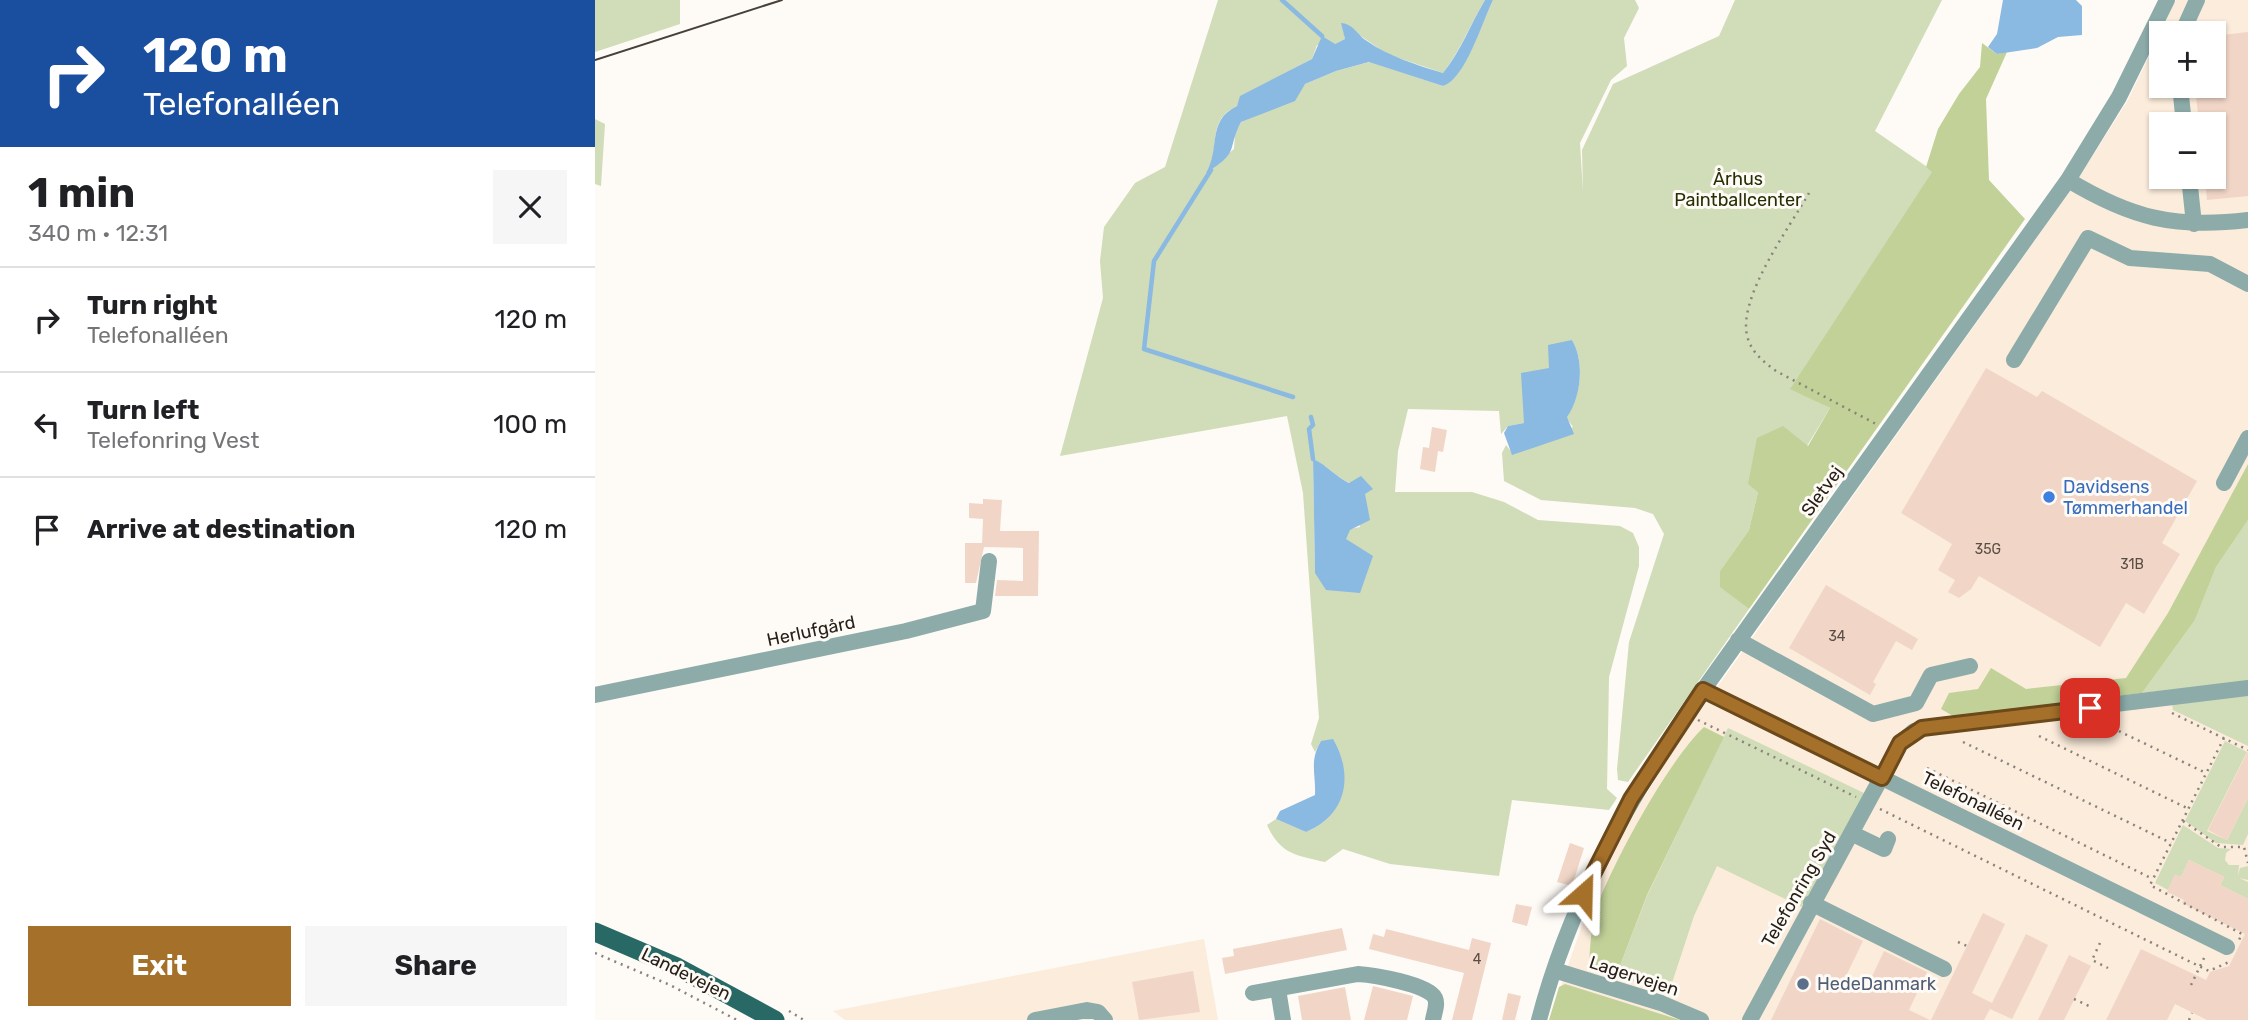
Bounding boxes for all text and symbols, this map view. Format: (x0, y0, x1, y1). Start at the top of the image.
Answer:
map controls (2149, 21, 2226, 189)
button: + (2149, 21, 2226, 98)
text: 120 m (143, 26, 288, 84)
icon: right (28, 28, 119, 119)
text: Telefonalléen (143, 85, 340, 123)
button: − (2149, 112, 2226, 189)
text: 1 min (28, 168, 135, 218)
park label: Århus Paintballcenter (1674, 168, 1802, 211)
button: close (493, 170, 567, 244)
text: 340 m · 12:31 (28, 219, 168, 247)
text: Turn right (87, 290, 217, 321)
icon: right (28, 301, 66, 339)
text: 120 m (495, 304, 567, 335)
text: Telefonalléen (87, 321, 229, 349)
text: Turn left (87, 395, 199, 426)
icon: left (28, 406, 66, 444)
text: 100 m (493, 409, 567, 440)
text: Telefonring Vest (87, 426, 260, 454)
street label: Sletvej (1796, 462, 1848, 520)
place label: Davidsens Tømmerhandel (2063, 476, 2188, 519)
marker: Davidsens Tømmerhandel (2041, 489, 2057, 505)
icon: arrive (28, 511, 66, 549)
text: Arrive at destination (87, 514, 355, 545)
text: 120 m (495, 514, 567, 545)
house number: 35G (1975, 541, 2001, 558)
house number: 31B (2120, 556, 2144, 573)
street label: Herlufgård (765, 611, 857, 651)
house number: 34 (1828, 628, 1846, 645)
pin (2060, 678, 2120, 738)
icon: arrive (2071, 689, 2109, 727)
street label: Telefonalléen (1918, 767, 2028, 835)
street label: Telefonring Syd (1757, 827, 1841, 951)
position arrow (1546, 857, 1620, 931)
button: Exit (28, 926, 291, 1006)
button: Share (305, 926, 567, 1006)
street label: Landevejen (638, 943, 734, 1005)
house number: 4 (1473, 951, 1482, 968)
street label: Lagervejen (1586, 951, 1682, 1001)
place label: HedeDanmark (1817, 973, 1937, 995)
marker: HedeDanmark (1795, 976, 1811, 992)

